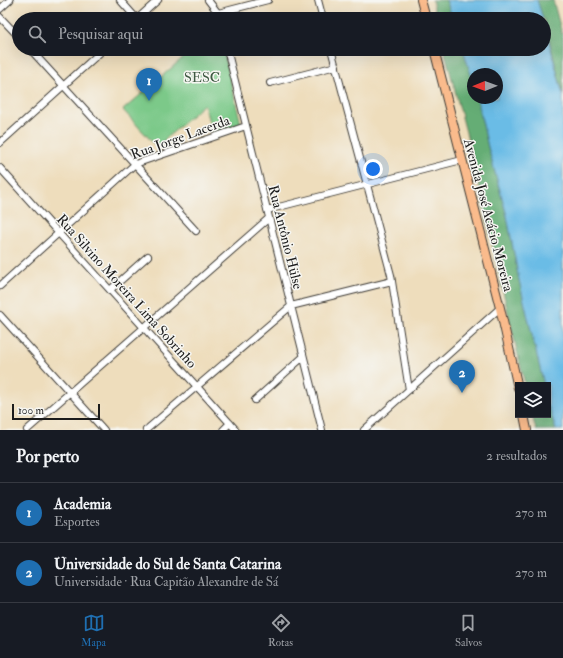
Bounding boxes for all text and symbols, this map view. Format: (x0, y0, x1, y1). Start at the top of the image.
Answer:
search box (12, 12, 551, 56)
icon: search (26, 23, 48, 45)
text: Pesquisar aqui (58, 25, 143, 44)
pin: 1 (136, 68, 162, 101)
north arrow (467, 68, 503, 104)
park label: SESC (184, 69, 220, 86)
street label: Rua Jorge Lacerda (128, 112, 232, 163)
street label: Avenida José Acácio Moreira (460, 136, 517, 294)
your location (363, 159, 383, 179)
street label: Rua Antônio Hülse (264, 183, 307, 291)
street label: Rua Silvino Moreira Lima Sobrinho (53, 211, 200, 372)
pin: 2 (449, 360, 475, 393)
map controls (515, 382, 551, 418)
button: layers (515, 382, 551, 418)
scale bar (12, 402, 100, 421)
text: 100 m (18, 404, 44, 417)
text: Por perto (16, 446, 79, 467)
text: 2 resultados (486, 448, 547, 464)
text: Academia (54, 495, 111, 514)
text: 1 (27, 505, 31, 521)
text: 270 m (515, 505, 547, 521)
text: Esportes (54, 514, 100, 530)
text: Universidade do Sul de Santa Catarina (54, 555, 281, 574)
text: 2 (26, 565, 32, 581)
text: 270 m (515, 565, 547, 581)
text: Universidade · Rua Capitão Alexandre de Sá (54, 574, 278, 590)
tab: Mapa (81, 612, 106, 649)
tab: Rotas (268, 612, 293, 649)
tab: Salvos (455, 612, 482, 649)

